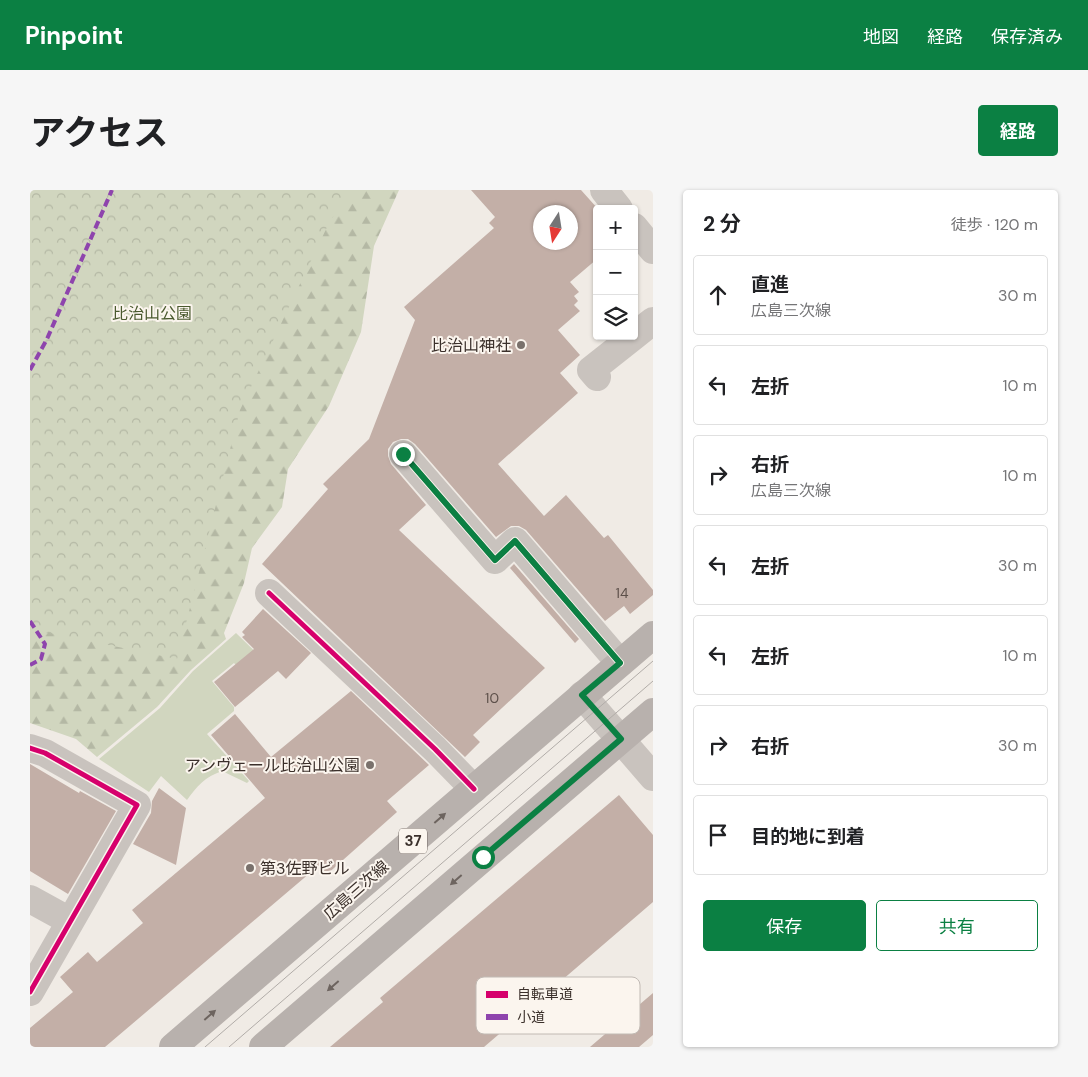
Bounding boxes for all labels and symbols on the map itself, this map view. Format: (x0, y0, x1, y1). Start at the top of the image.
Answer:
north arrow (533, 205, 578, 250)
park label: 比治山公園 (112, 303, 192, 324)
place label: 比治山神社 (431, 335, 511, 356)
marker: 比治山神社 (515, 339, 527, 351)
route end (392, 443, 415, 466)
house number: 14 (616, 584, 629, 602)
house number: 10 (485, 689, 499, 707)
place label: アンヴェール比治山公園 (185, 755, 360, 776)
marker: アンヴェール比治山公園 (364, 759, 376, 771)
one-way arrow (433, 813, 446, 824)
road number: 37 (399, 828, 427, 854)
route start (472, 846, 495, 869)
street label: 広島三次線 (319, 856, 393, 924)
place label: 第3佐野ビル (260, 858, 349, 879)
marker: 第3佐野ビル (244, 862, 256, 874)
one-way arrow (451, 874, 463, 886)
legend (476, 977, 640, 1034)
one-way arrow (328, 980, 340, 992)
text: 自転車道 (517, 985, 573, 1003)
text: 小道 (517, 1008, 545, 1026)
one-way arrow (203, 1010, 216, 1021)

